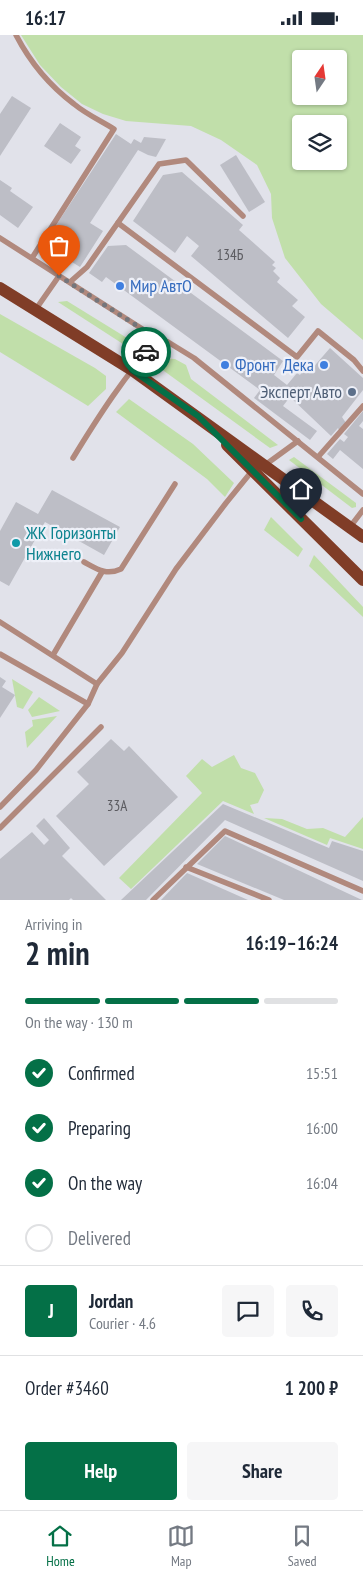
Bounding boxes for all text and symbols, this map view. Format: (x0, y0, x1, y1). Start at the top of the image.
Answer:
text: 16:17 (25, 6, 66, 30)
north arrow (292, 50, 348, 105)
map controls (292, 50, 347, 170)
button: layers (292, 115, 347, 170)
pin (38, 225, 80, 276)
icon: bag (45, 232, 73, 260)
house number: 134Б (217, 245, 244, 264)
place label: Мир АвтО (130, 274, 192, 297)
marker: Мир АвтО (114, 280, 126, 292)
courier (121, 327, 171, 377)
icon: car (132, 338, 160, 366)
place label: Фронт (235, 353, 276, 376)
place label: Дека (283, 353, 314, 376)
marker: Фронт (219, 359, 231, 371)
marker: Дека (318, 359, 330, 371)
place label: Эксперт Авто (260, 380, 342, 403)
marker: Эксперт Авто (346, 386, 358, 398)
pin (280, 468, 322, 519)
icon: home (287, 475, 315, 503)
place label: ЖК Горизонты Нижнего (25, 521, 116, 565)
marker: ЖК Горизонты Нижнего (10, 537, 22, 549)
house number: 33А (107, 796, 128, 815)
text: Arriving in (25, 914, 82, 934)
text: 16:19–16:24 (245, 931, 338, 955)
text: 2 min (25, 932, 90, 974)
text: On the way · 130 m (25, 1012, 133, 1032)
icon: check (25, 1059, 53, 1087)
text: Confirmed (68, 1061, 135, 1085)
text: 15:51 (306, 1063, 338, 1083)
icon: check (25, 1114, 53, 1142)
text: Preparing (68, 1116, 131, 1140)
text: 16:00 (306, 1118, 338, 1138)
icon: check (25, 1169, 53, 1197)
text: On the way (68, 1171, 142, 1195)
text: 16:04 (306, 1173, 338, 1193)
text: Delivered (68, 1226, 131, 1250)
button: chat (222, 1285, 274, 1337)
button: phone (286, 1285, 338, 1337)
text: Jordan (89, 1289, 133, 1313)
text: J (48, 1299, 54, 1323)
text: Courier · 4.6 (89, 1313, 156, 1333)
text: Order #3460 (25, 1376, 109, 1400)
text: 1 200 ₽ (285, 1376, 338, 1400)
button: Help (25, 1442, 177, 1500)
button: Share (187, 1442, 338, 1500)
tab: Home (46, 1522, 75, 1570)
tab: Map (167, 1522, 195, 1570)
tab: Saved (288, 1522, 317, 1570)

